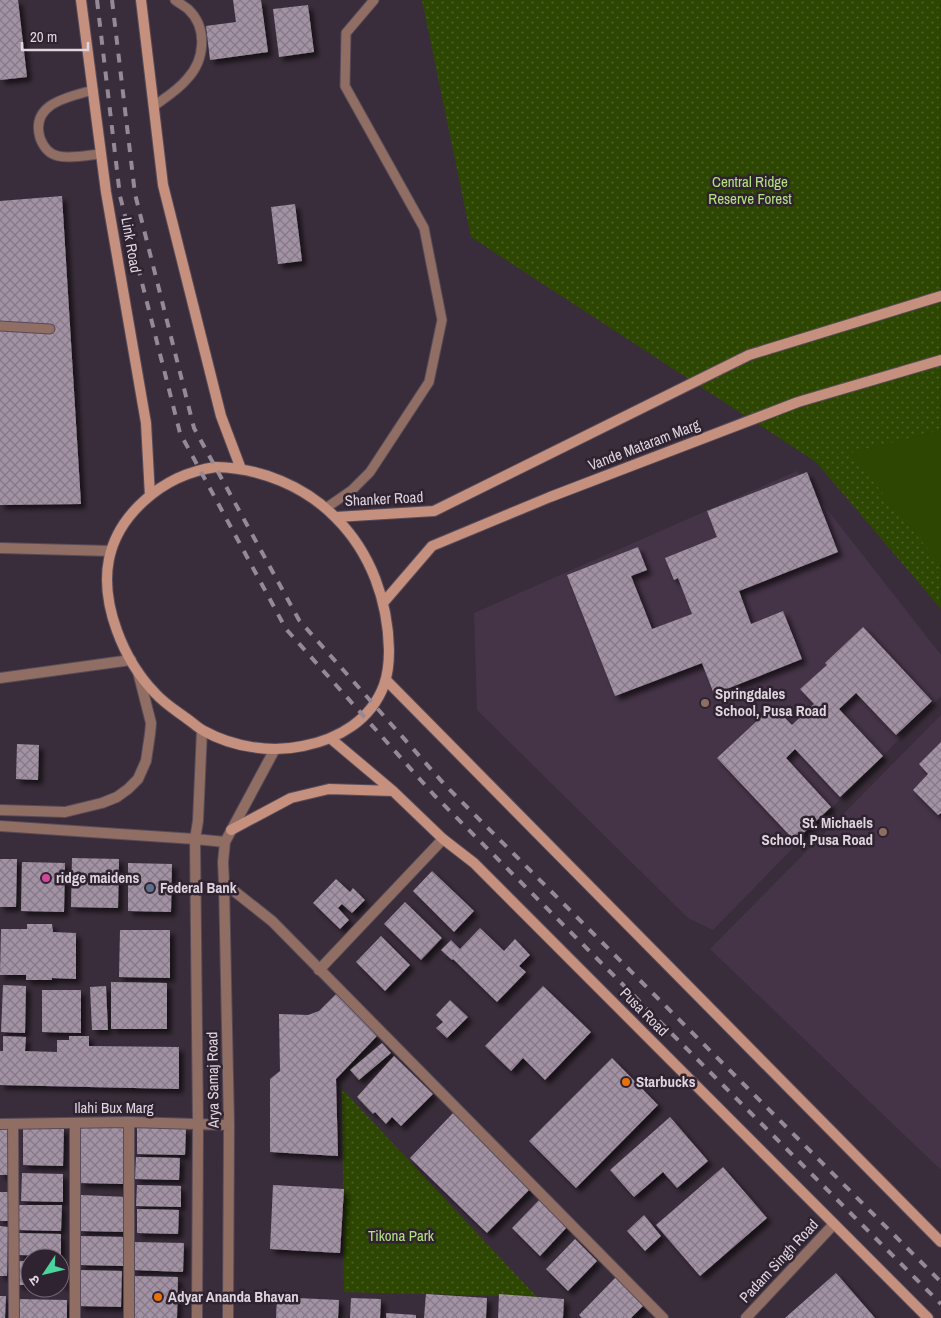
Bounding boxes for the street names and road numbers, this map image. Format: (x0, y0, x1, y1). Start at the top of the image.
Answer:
street label: Link Road (116, 215, 147, 274)
street label: Vande Mataram Marg (585, 414, 703, 475)
street label: Shanker Road (344, 486, 424, 511)
street label: Pusa Road (615, 983, 673, 1041)
street label: Arya Samaj Road (201, 1032, 224, 1129)
street label: Ilahi Bux Marg (74, 1097, 154, 1118)
street label: Padam Singh Road (734, 1214, 823, 1307)

